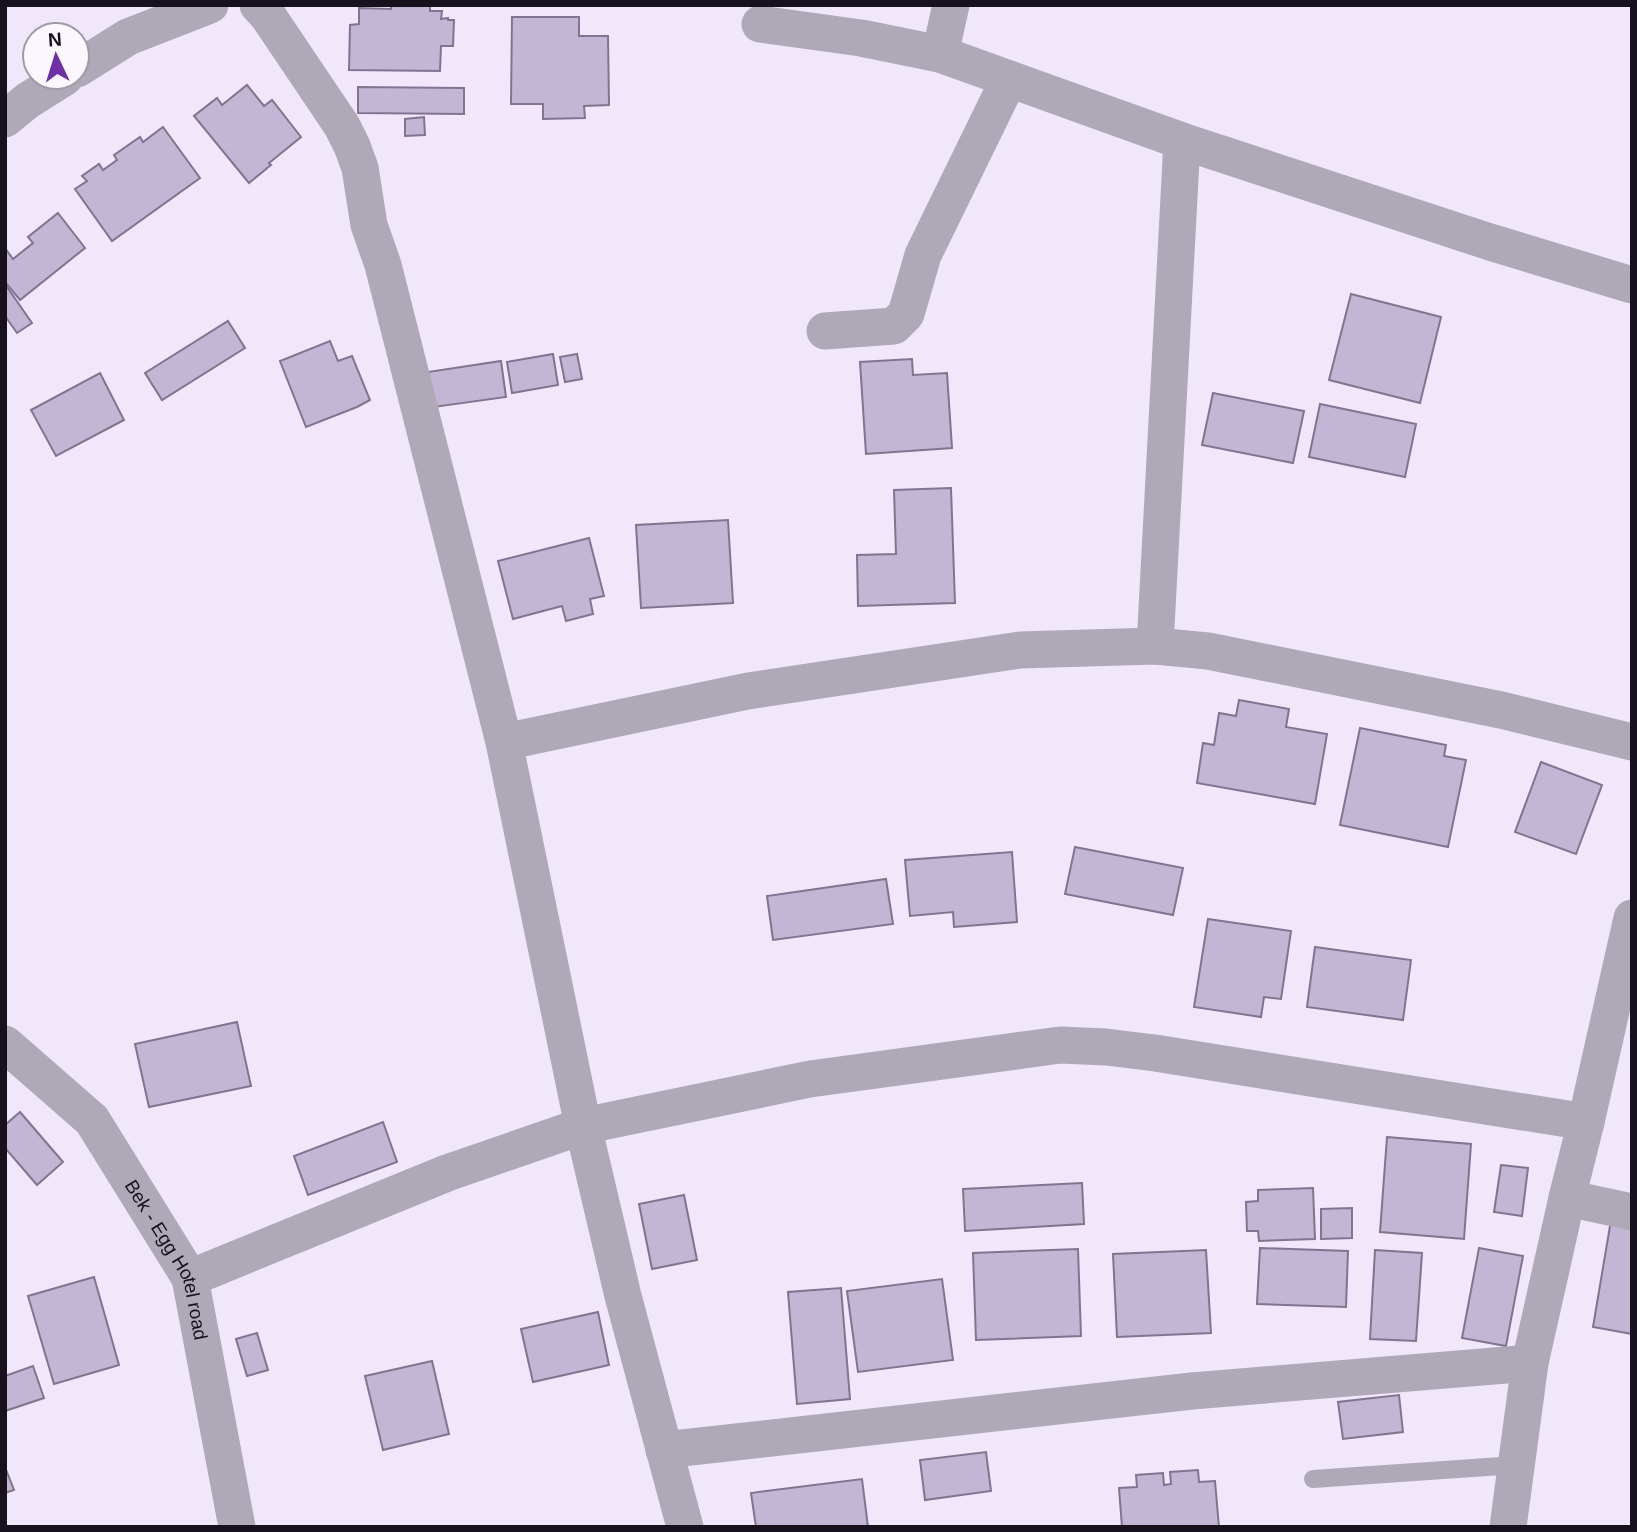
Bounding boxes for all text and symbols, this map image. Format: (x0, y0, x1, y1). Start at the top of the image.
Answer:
north arrow (21, 21, 91, 91)
text: N (47, 29, 62, 50)
street label: Bek - Egg Hotel road (121, 1176, 211, 1342)

